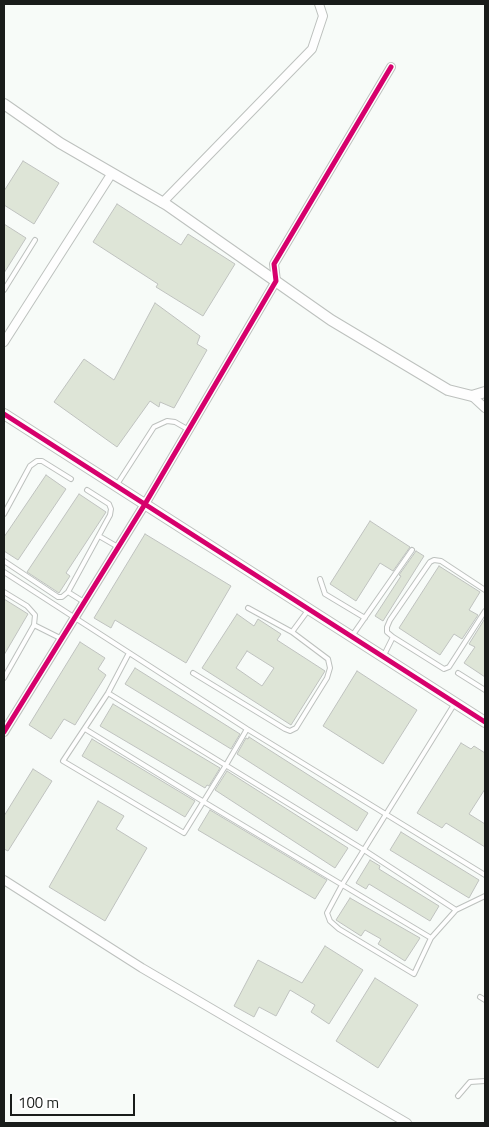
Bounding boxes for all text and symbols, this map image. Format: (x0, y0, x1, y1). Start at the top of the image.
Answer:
scale bar (12, 1084, 138, 1116)
text: 100 m (18, 1091, 59, 1114)

